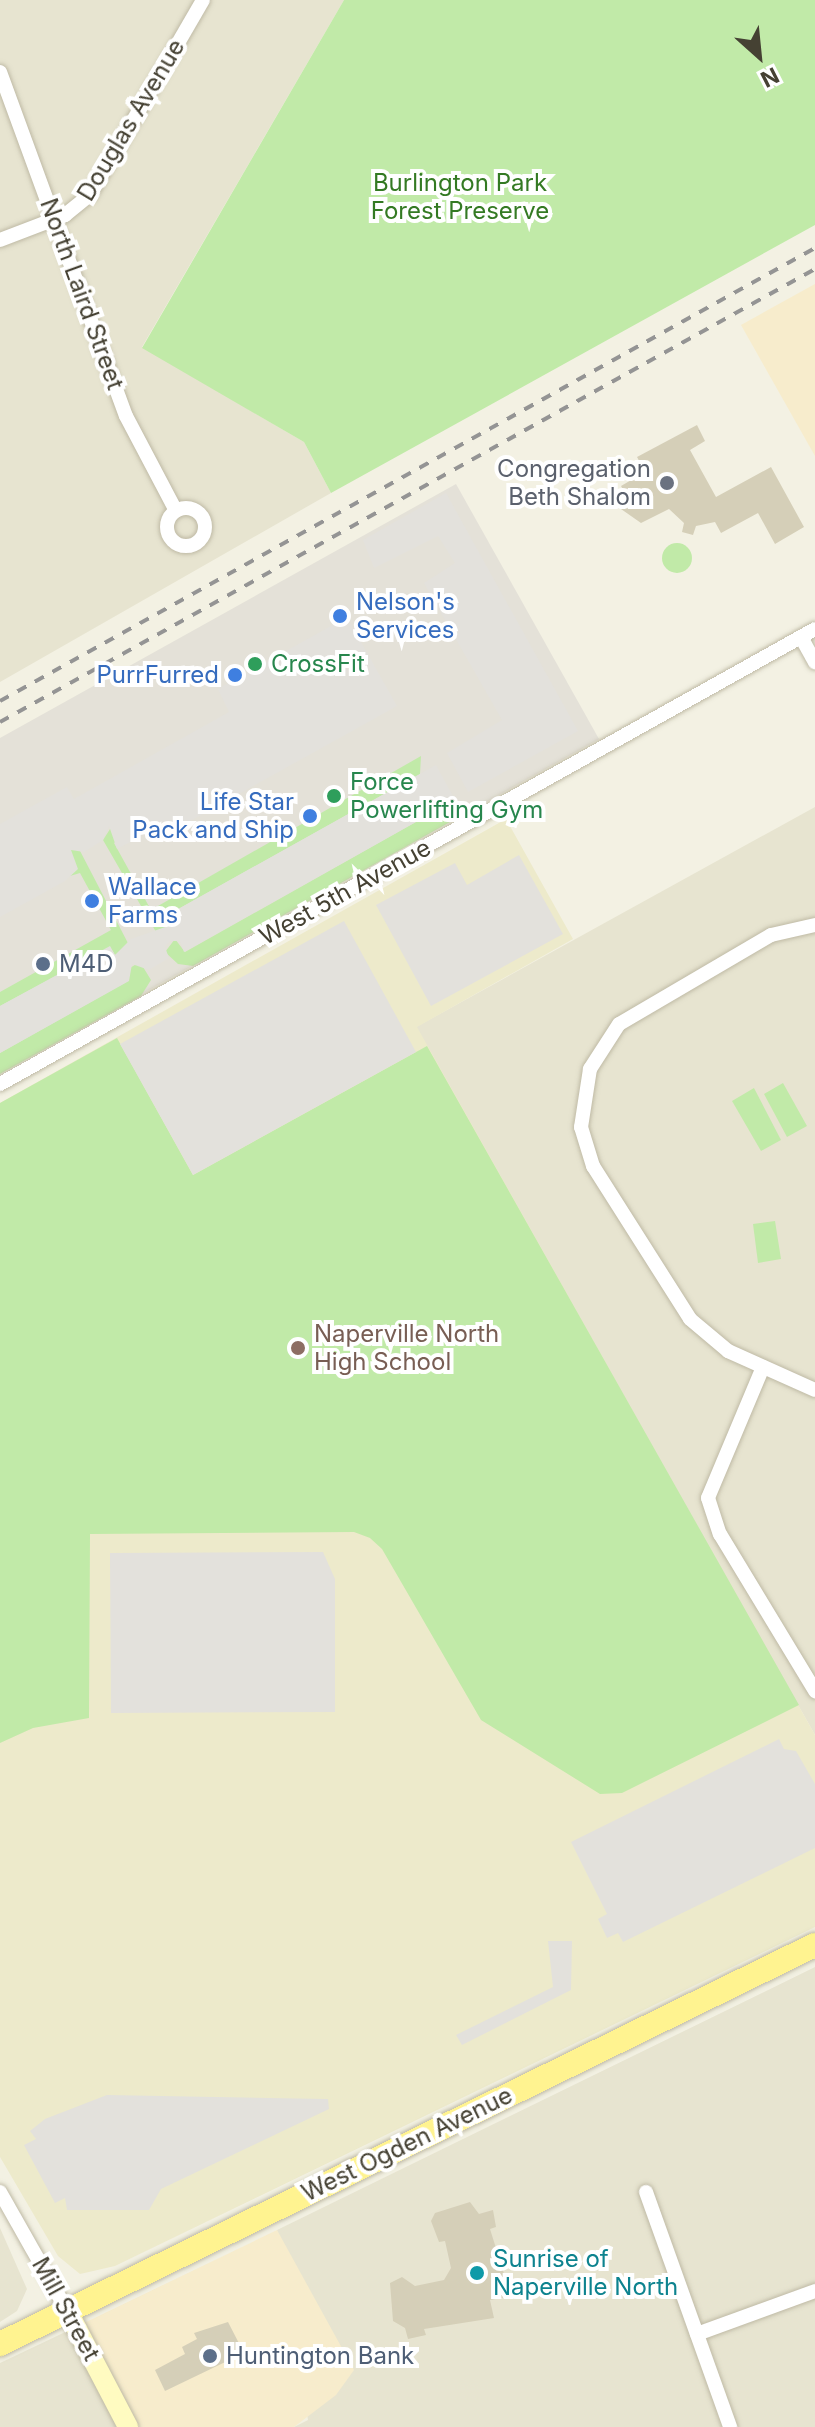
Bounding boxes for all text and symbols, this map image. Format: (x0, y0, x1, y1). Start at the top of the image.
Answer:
north arrow (719, 16, 799, 96)
street label: Douglas Avenue (71, 34, 191, 206)
text: N (757, 62, 783, 93)
park label: Burlington Park Forest Preserve (371, 169, 549, 225)
street label: North Laird Street (34, 194, 130, 394)
place label: Congregation Beth Shalom (497, 455, 651, 511)
marker: Congregation Beth Shalom (658, 474, 676, 492)
place label: Nelson's Services (356, 588, 455, 644)
marker: Nelson's Services (331, 607, 349, 625)
place label: CrossFit (271, 650, 365, 678)
marker: CrossFit (246, 655, 264, 673)
place label: PurrFurred (96, 661, 219, 689)
marker: PurrFurred (226, 666, 244, 684)
place label: Force Powerlifting Gym (350, 768, 543, 824)
marker: Force Powerlifting Gym (325, 787, 343, 805)
place label: Life Star Pack and Ship (132, 788, 294, 844)
marker: Life Star Pack and Ship (301, 807, 319, 825)
street label: West 5th Avenue (254, 833, 436, 951)
place label: Wallace Farms (108, 873, 197, 929)
marker: Wallace Farms (83, 892, 101, 910)
place label: M4D (59, 950, 114, 978)
marker: M4D (34, 955, 52, 973)
place label: Naperville North High School (314, 1320, 499, 1376)
marker: Naperville North High School (289, 1339, 307, 1357)
street label: West Ogden Avenue (297, 2080, 517, 2208)
place label: Sunrise of Naperville North (493, 2245, 678, 2301)
street label: Mill Street (26, 2252, 106, 2366)
marker: Sunrise of Naperville North (468, 2264, 486, 2282)
place label: Huntington Bank (226, 2342, 414, 2370)
marker: Huntington Bank (201, 2347, 219, 2365)

